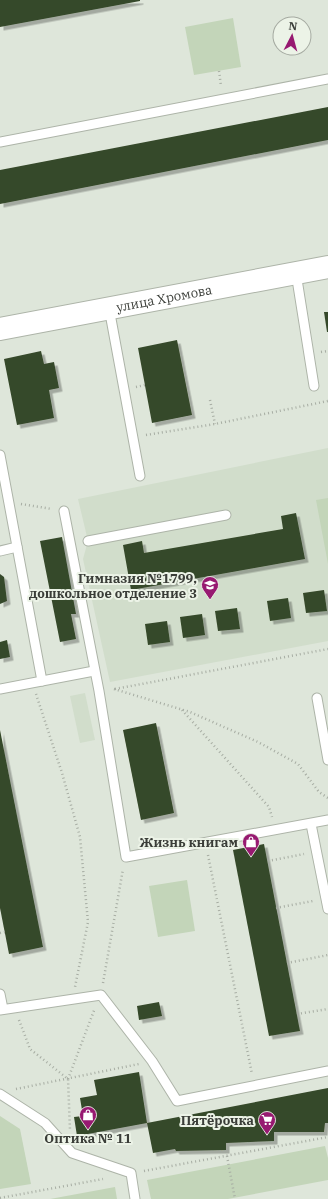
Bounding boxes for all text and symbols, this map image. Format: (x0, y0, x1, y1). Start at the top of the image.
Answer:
north arrow (272, 16, 312, 56)
text: N (288, 19, 298, 34)
street label: улица Хромова (115, 281, 214, 316)
place label: Гимназия №1799, дошкольное отделение 3 (29, 570, 197, 602)
school or university icon: Гимназия №1799, дошкольное отделение 3 (200, 575, 220, 600)
shop icon: Жизнь книгам (241, 832, 261, 857)
place label: Жизнь книгам (139, 834, 238, 851)
shop icon: Оптика № 11 (78, 1105, 98, 1130)
supermarket icon: Пятёрочка (257, 1110, 277, 1135)
place label: Пятёрочка (181, 1112, 255, 1129)
place label: Оптика № 11 (44, 1130, 132, 1147)

